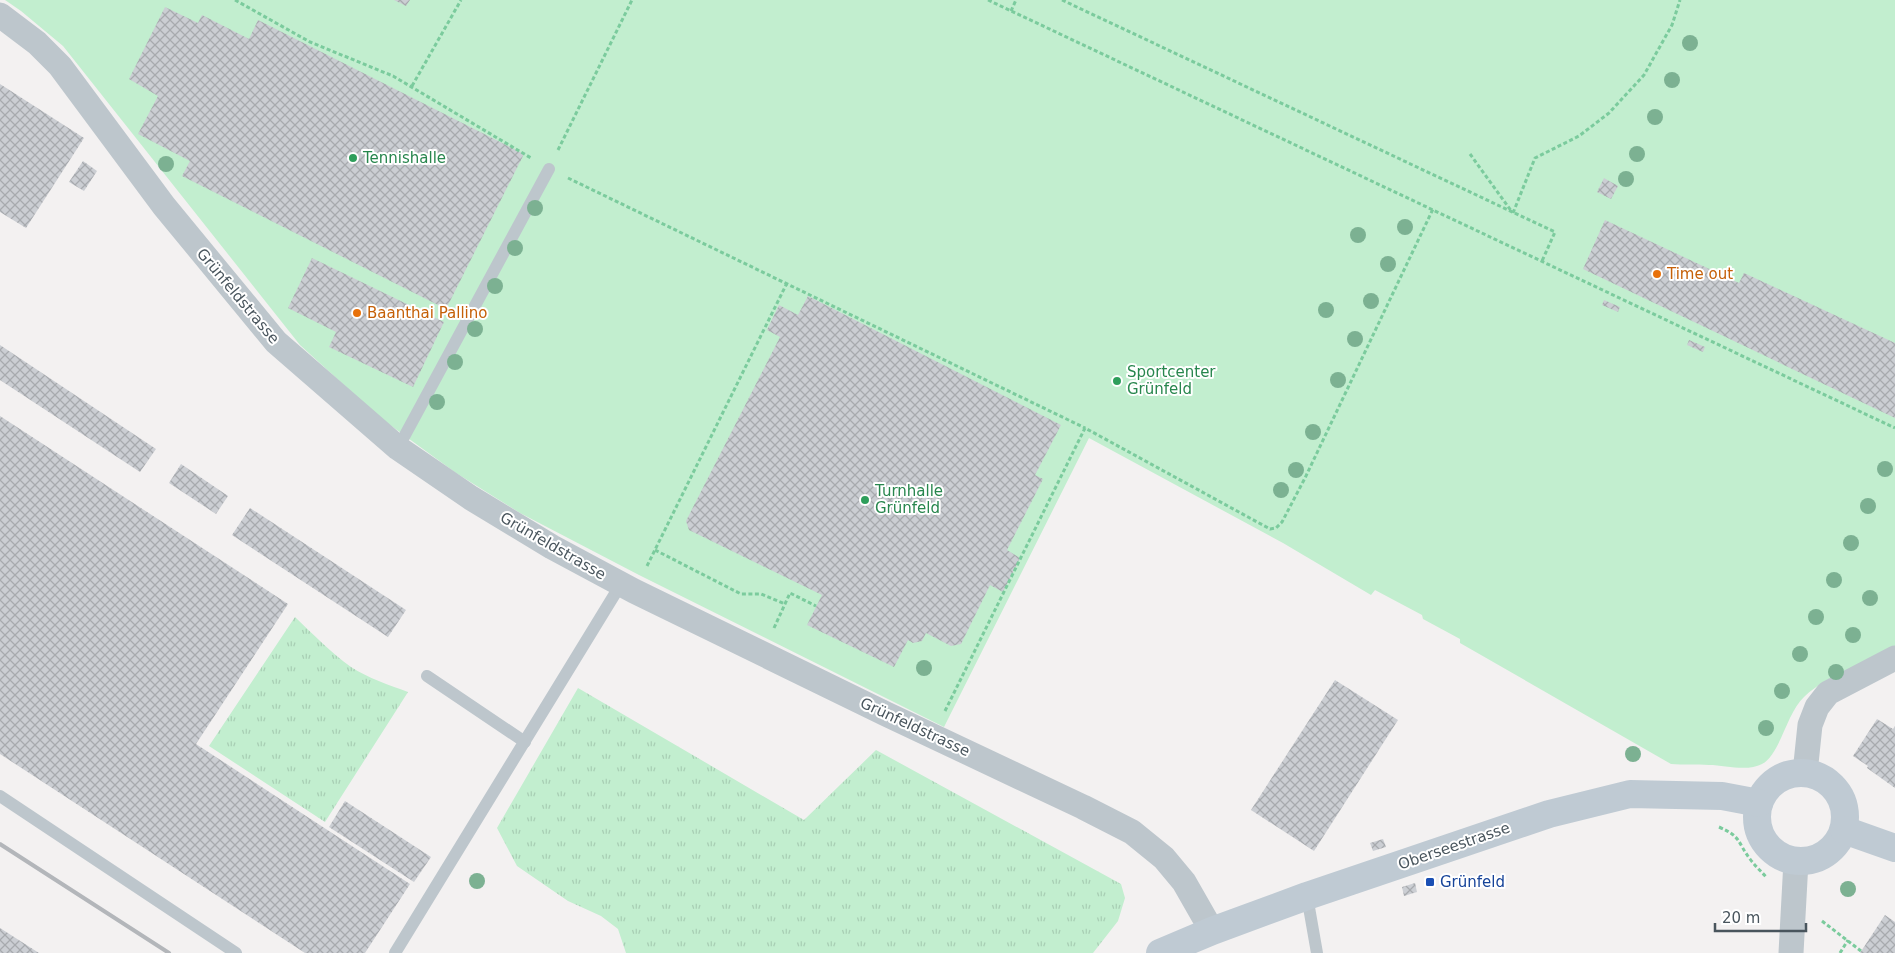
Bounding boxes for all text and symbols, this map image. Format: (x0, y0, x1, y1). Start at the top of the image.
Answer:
place label: Tennishalle (362, 149, 446, 167)
marker: Tennishalle (347, 152, 359, 164)
street label: Grünfeldstrasse (193, 245, 283, 347)
place label: Time out (1666, 265, 1733, 283)
marker: Time out (1651, 268, 1663, 280)
place label: Baanthai Pallino (367, 304, 487, 322)
marker: Baanthai Pallino (351, 307, 363, 319)
place label: Sportcenter Grünfeld (1127, 363, 1216, 398)
marker: Sportcenter Grünfeld (1111, 375, 1123, 387)
place label: Turnhalle Grünfeld (874, 482, 943, 517)
marker: Turnhalle Grünfeld (859, 494, 871, 506)
street label: Grünfeldstrasse (497, 508, 609, 584)
street label: Grünfeldstrasse (857, 694, 973, 760)
street label: Oberseestrasse (1396, 818, 1512, 874)
place label: Grünfeld (1440, 873, 1505, 891)
marker: Grünfeld (1424, 876, 1436, 888)
scale bar (1715, 900, 1806, 932)
text: 20 m (1722, 909, 1760, 927)

